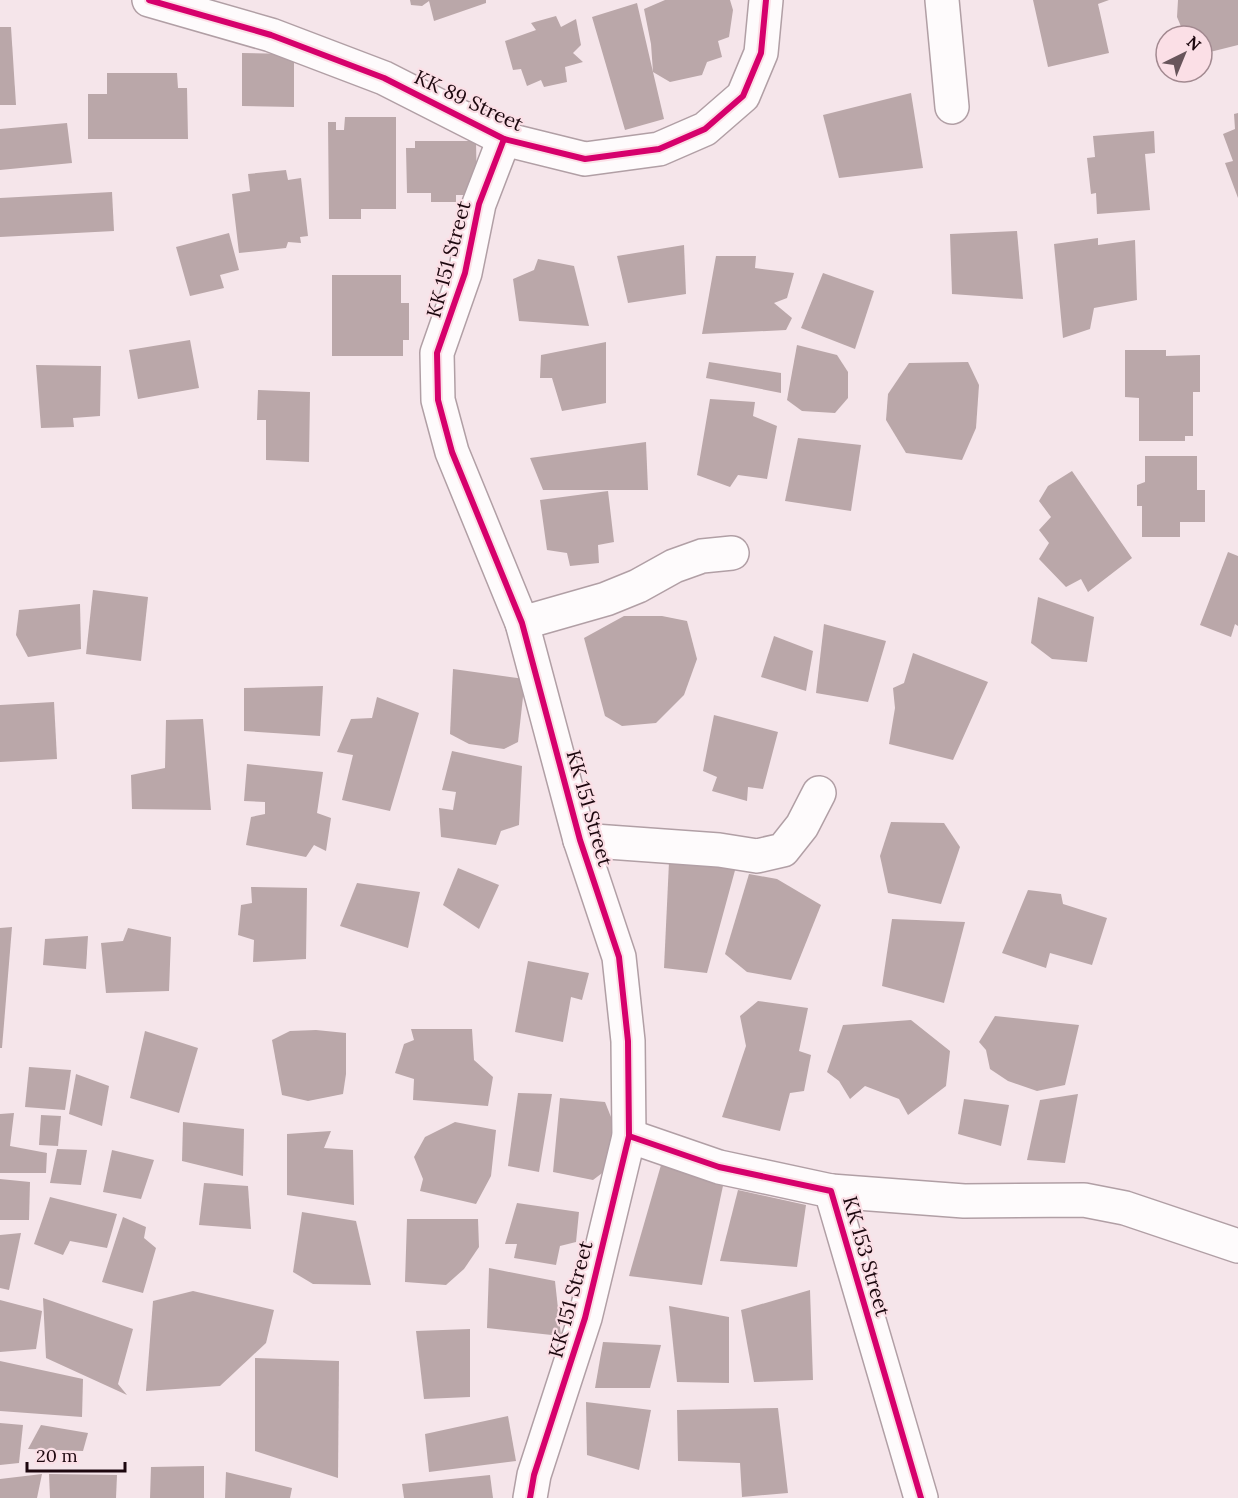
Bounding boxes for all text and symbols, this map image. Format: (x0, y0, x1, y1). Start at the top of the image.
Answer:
north arrow (1154, 24, 1214, 84)
text: N (1183, 31, 1206, 55)
street label: KK 89 Street (411, 64, 528, 136)
street label: KK 151 Street (420, 198, 476, 320)
street label: KK 151 Street (561, 747, 619, 869)
street label: KK 153 Street (838, 1193, 896, 1319)
street label: KK 151 Street (542, 1238, 598, 1360)
scale bar (27, 1435, 124, 1473)
text: 20 m (36, 1444, 78, 1467)

